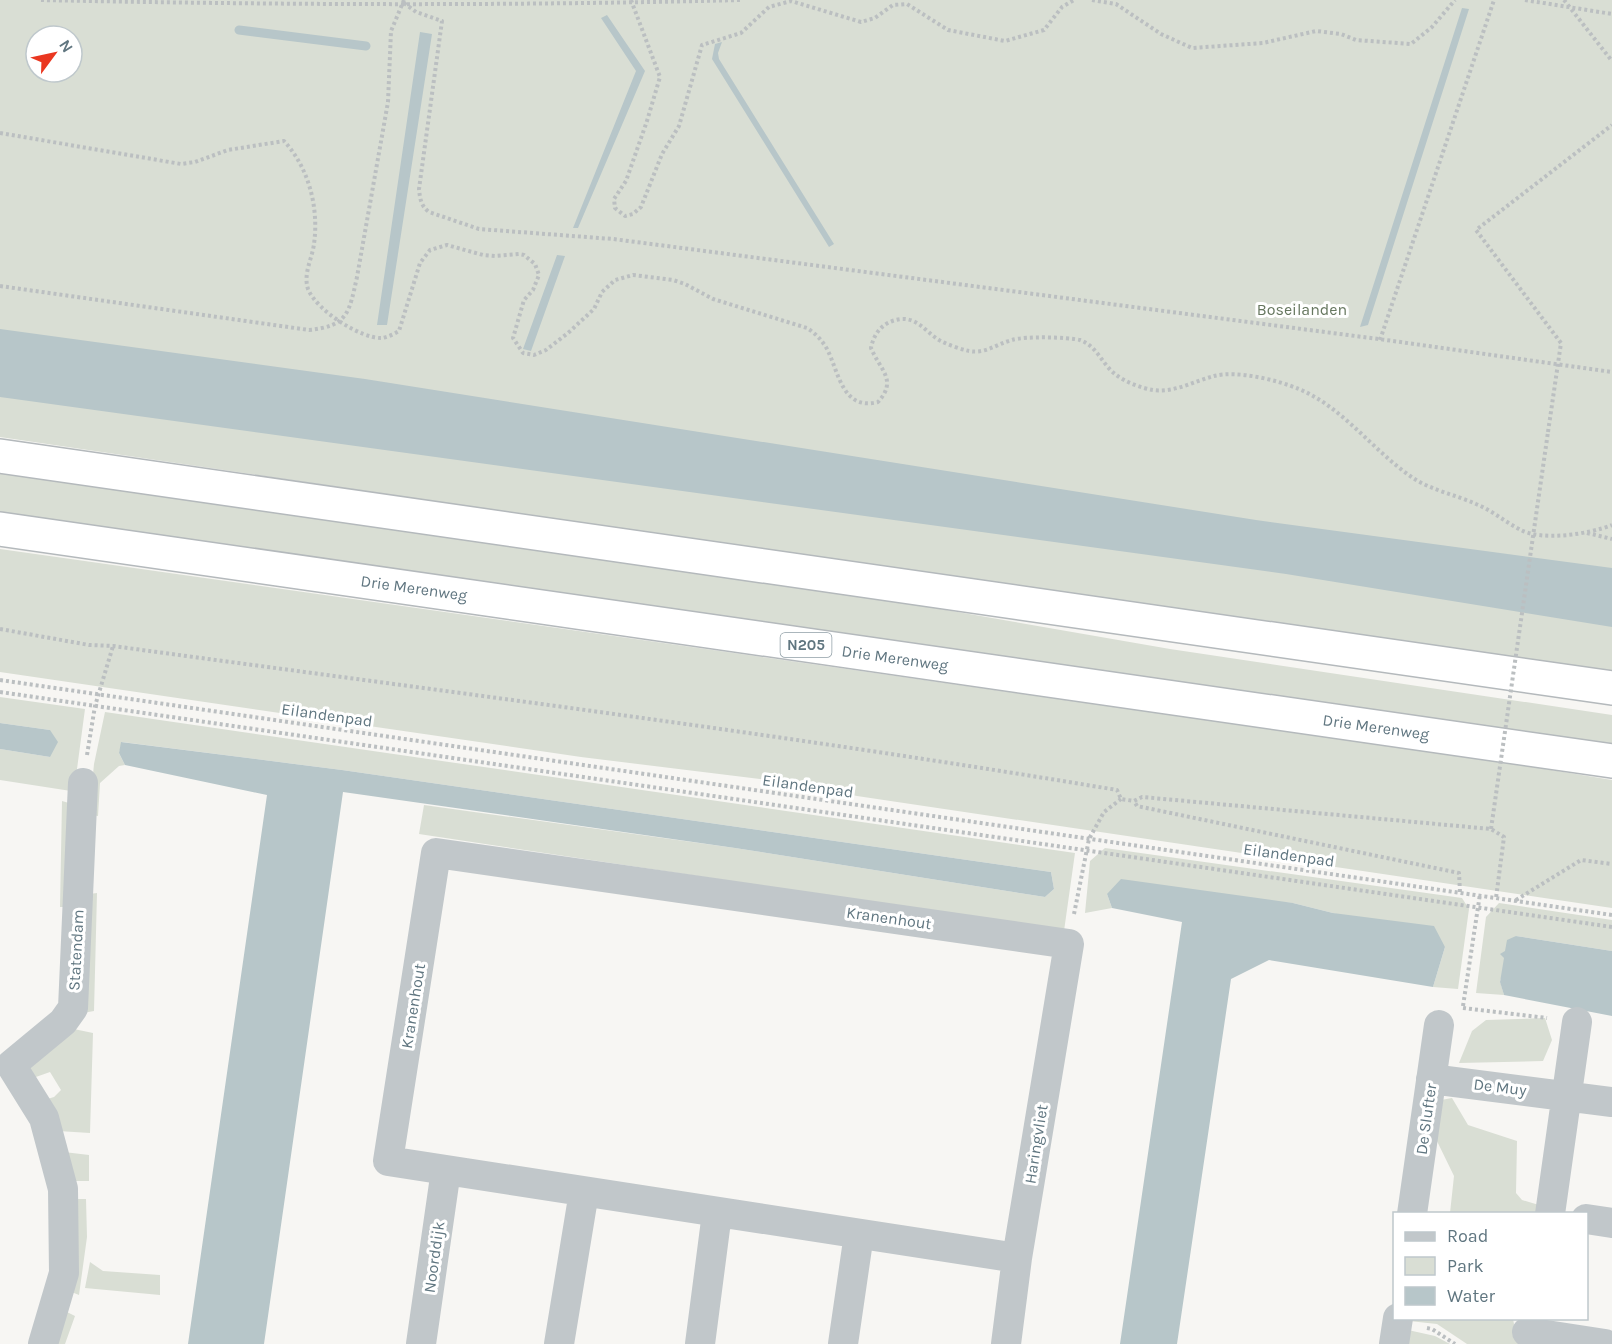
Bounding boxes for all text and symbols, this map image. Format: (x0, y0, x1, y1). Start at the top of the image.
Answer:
north arrow (24, 24, 84, 84)
text: N (55, 36, 77, 56)
park label: Boseilanden (1257, 300, 1347, 319)
street label: Drie Merenweg (360, 571, 468, 605)
road number: N205 (780, 633, 832, 657)
street label: Drie Merenweg (841, 641, 949, 675)
street label: Eilandenpad (280, 699, 374, 731)
street label: Drie Merenweg (1322, 710, 1430, 744)
street label: Eilandenpad (761, 770, 855, 802)
street label: Eilandenpad (1242, 839, 1336, 871)
street label: Kranenhout (845, 903, 933, 933)
street label: Statendam (64, 909, 88, 991)
street label: Kranenhout (397, 962, 429, 1050)
street label: De Muy (1472, 1074, 1528, 1100)
street label: De Slufter (1412, 1082, 1440, 1156)
street label: Haringvliet (1020, 1103, 1052, 1185)
legend (1393, 1212, 1588, 1320)
street label: Noorddijk (420, 1220, 448, 1294)
text: Road (1447, 1225, 1488, 1247)
text: Park (1447, 1255, 1484, 1277)
text: Water (1447, 1285, 1495, 1307)

